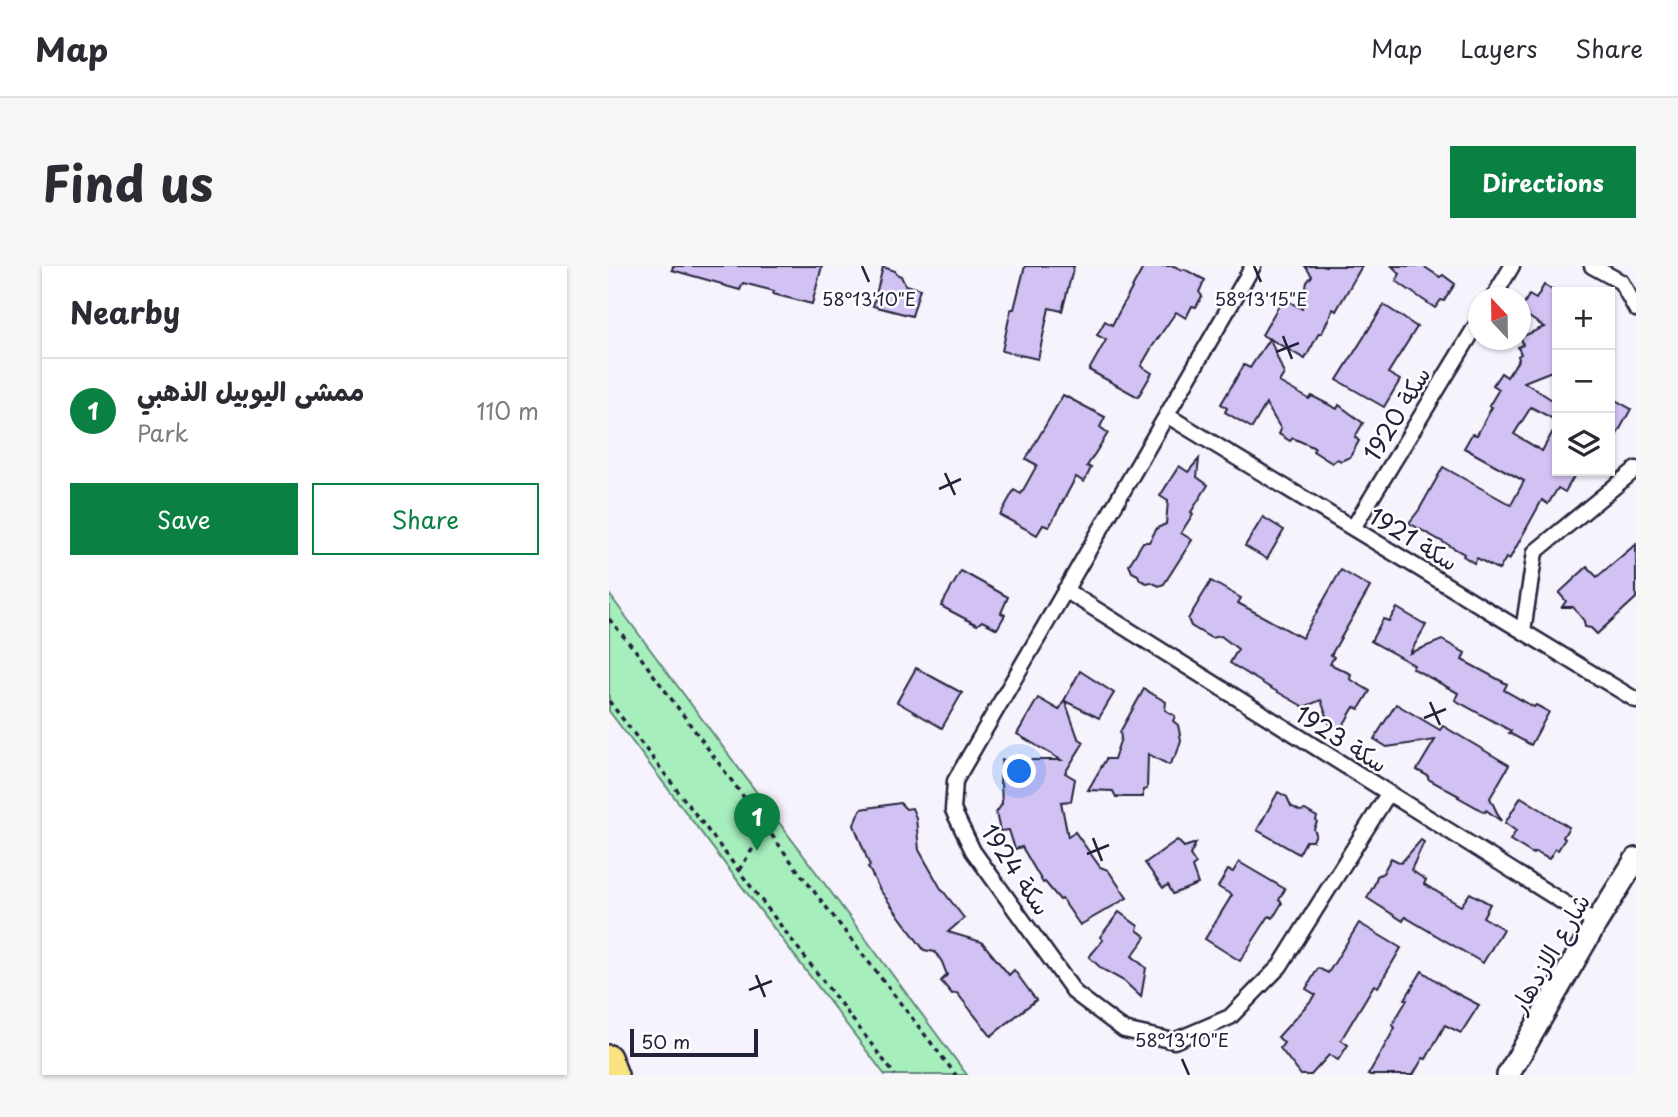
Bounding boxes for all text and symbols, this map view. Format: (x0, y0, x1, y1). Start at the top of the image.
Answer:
text: Map (35, 23, 108, 73)
text: Map (1371, 30, 1422, 66)
text: Layers (1460, 30, 1537, 66)
text: Share (1575, 30, 1643, 66)
text: Find us (42, 145, 213, 219)
button: Directions (1450, 146, 1636, 218)
text: 58°13'10"E (822, 285, 916, 312)
text: 58°13'15"E (1215, 285, 1307, 312)
north arrow (1468, 287, 1531, 350)
map controls (1552, 287, 1615, 476)
button: + (1552, 287, 1615, 350)
text: Nearby (70, 289, 180, 334)
button: − (1552, 350, 1615, 413)
street label: سكة 1920 (1354, 359, 1438, 467)
text: ممشى اليوبيل الذهبي (137, 371, 364, 410)
text: 1 (88, 393, 99, 428)
text: 110 m (477, 393, 539, 428)
button: layers (1552, 413, 1615, 476)
text: Park (137, 415, 188, 450)
button: Save (70, 483, 298, 555)
button: Share (312, 483, 539, 555)
street label: سكة 1921 (1362, 497, 1466, 579)
street label: سكة 1923 (1289, 695, 1395, 781)
your location (1002, 754, 1036, 788)
pin: 1 (734, 793, 780, 851)
street label: سكة 1924 (973, 816, 1061, 922)
street label: شارع الازدهار (1500, 886, 1599, 1021)
scale bar (630, 1026, 758, 1058)
text: 58°13'10"E (1135, 1026, 1229, 1053)
text: 50 m (641, 1027, 690, 1055)

